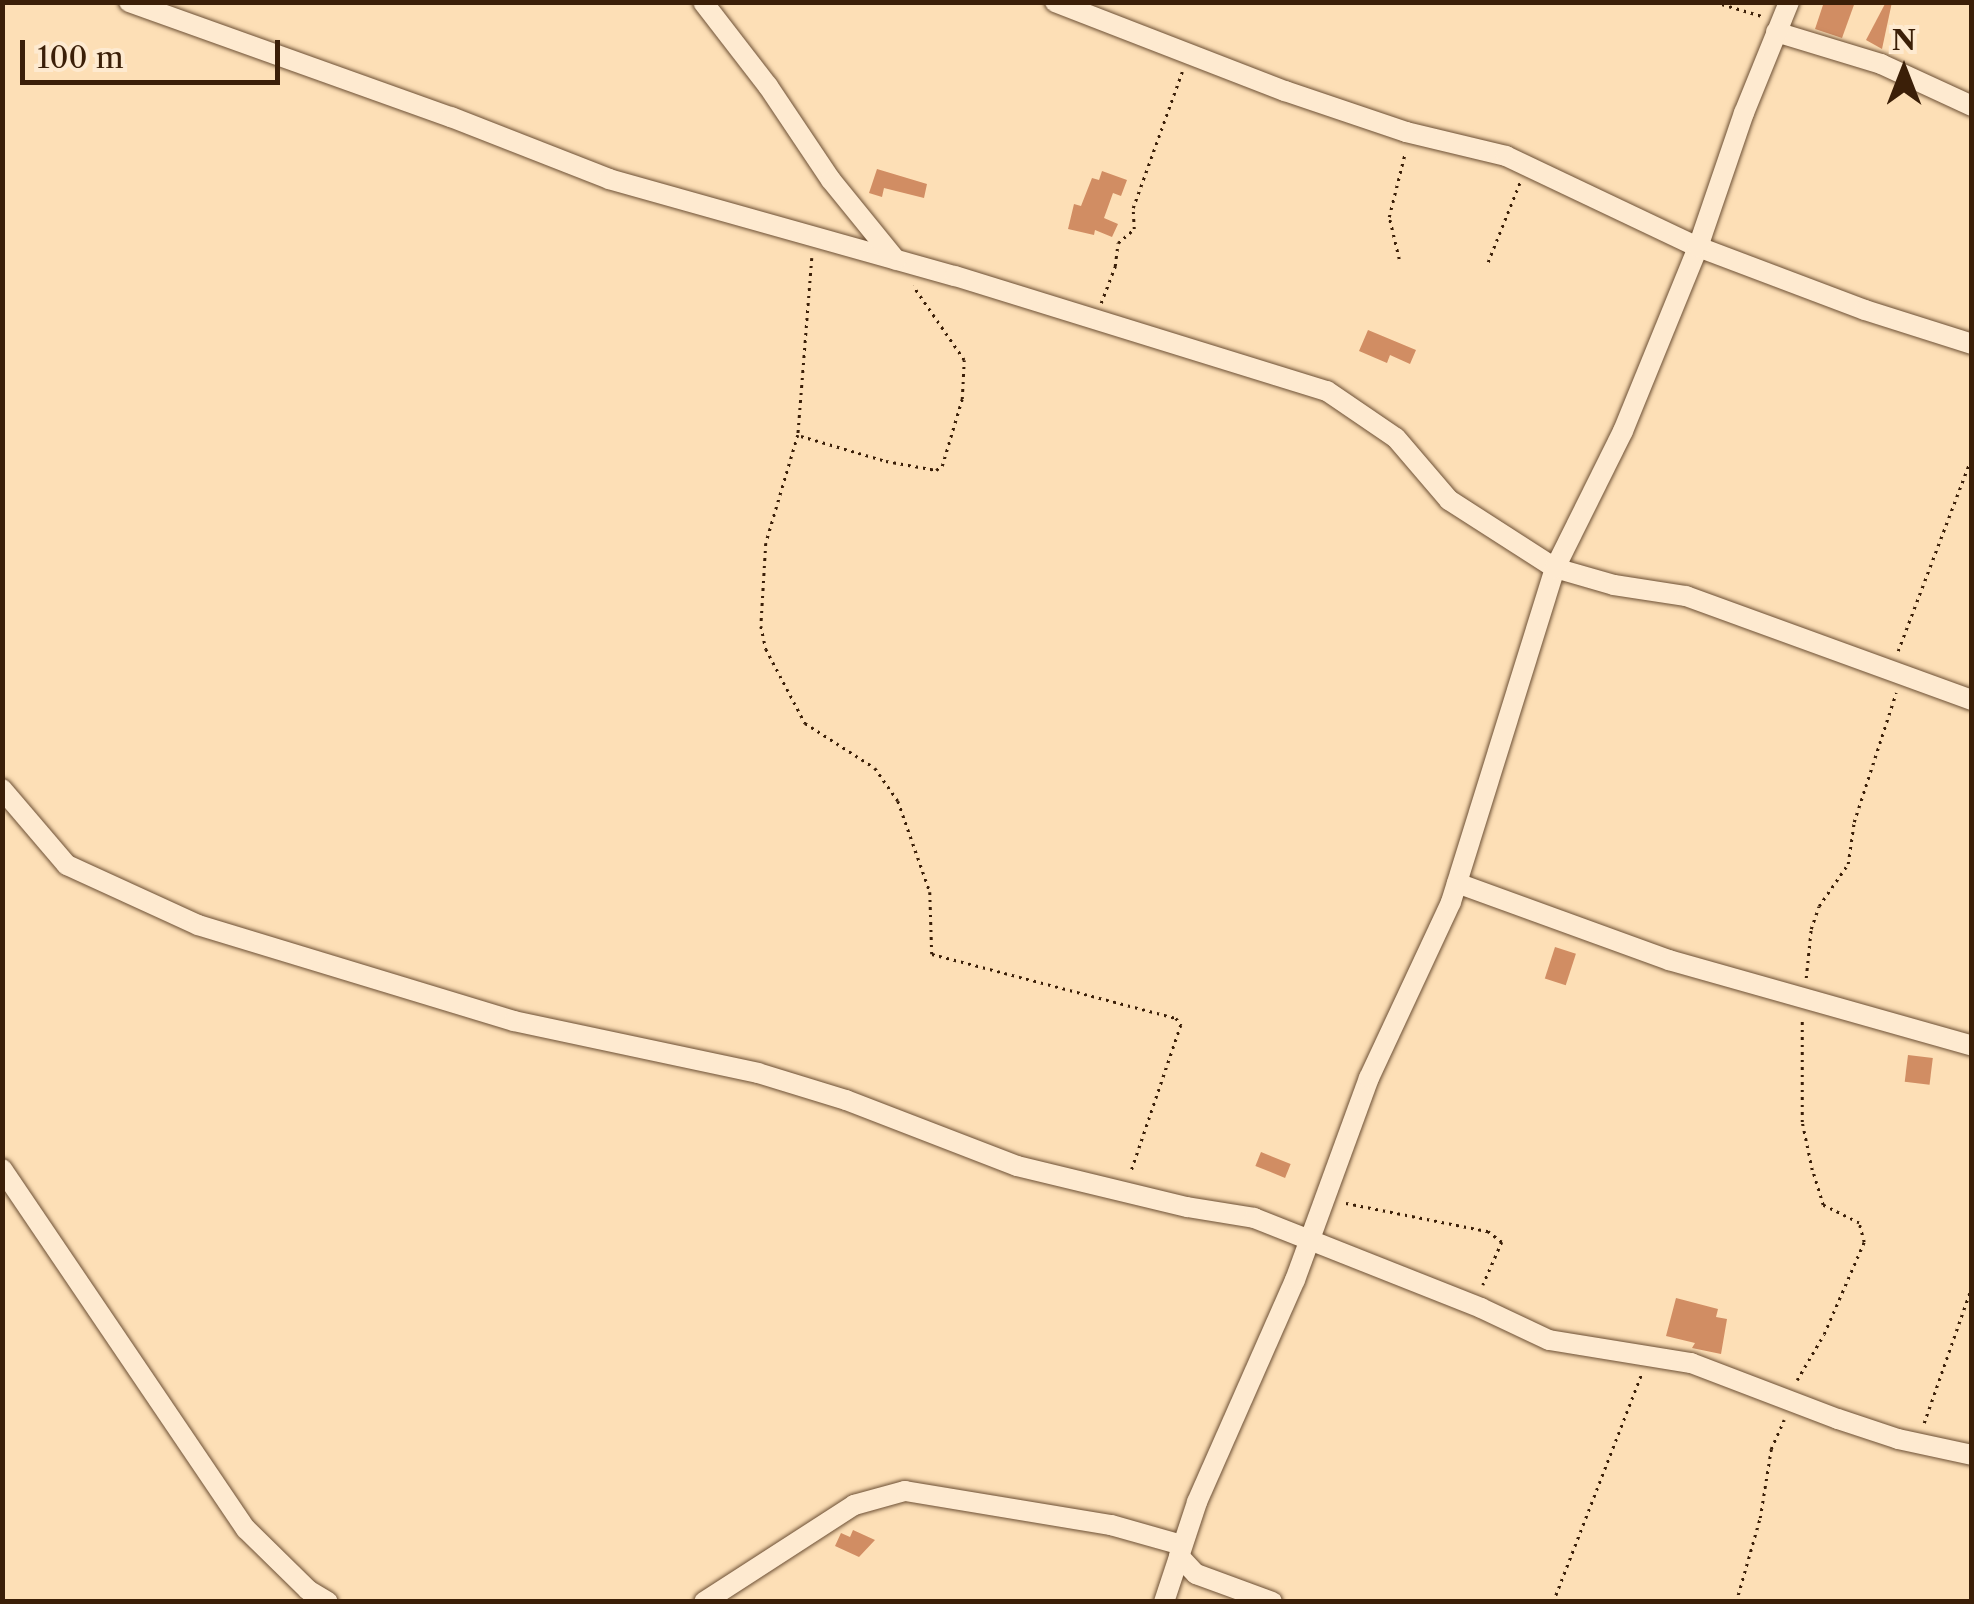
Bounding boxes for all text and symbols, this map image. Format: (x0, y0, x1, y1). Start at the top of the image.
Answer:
scale bar (25, 20, 285, 82)
north arrow (1854, 20, 1954, 120)
text: N (1892, 23, 1916, 57)
text: 100 m (37, 39, 124, 76)

